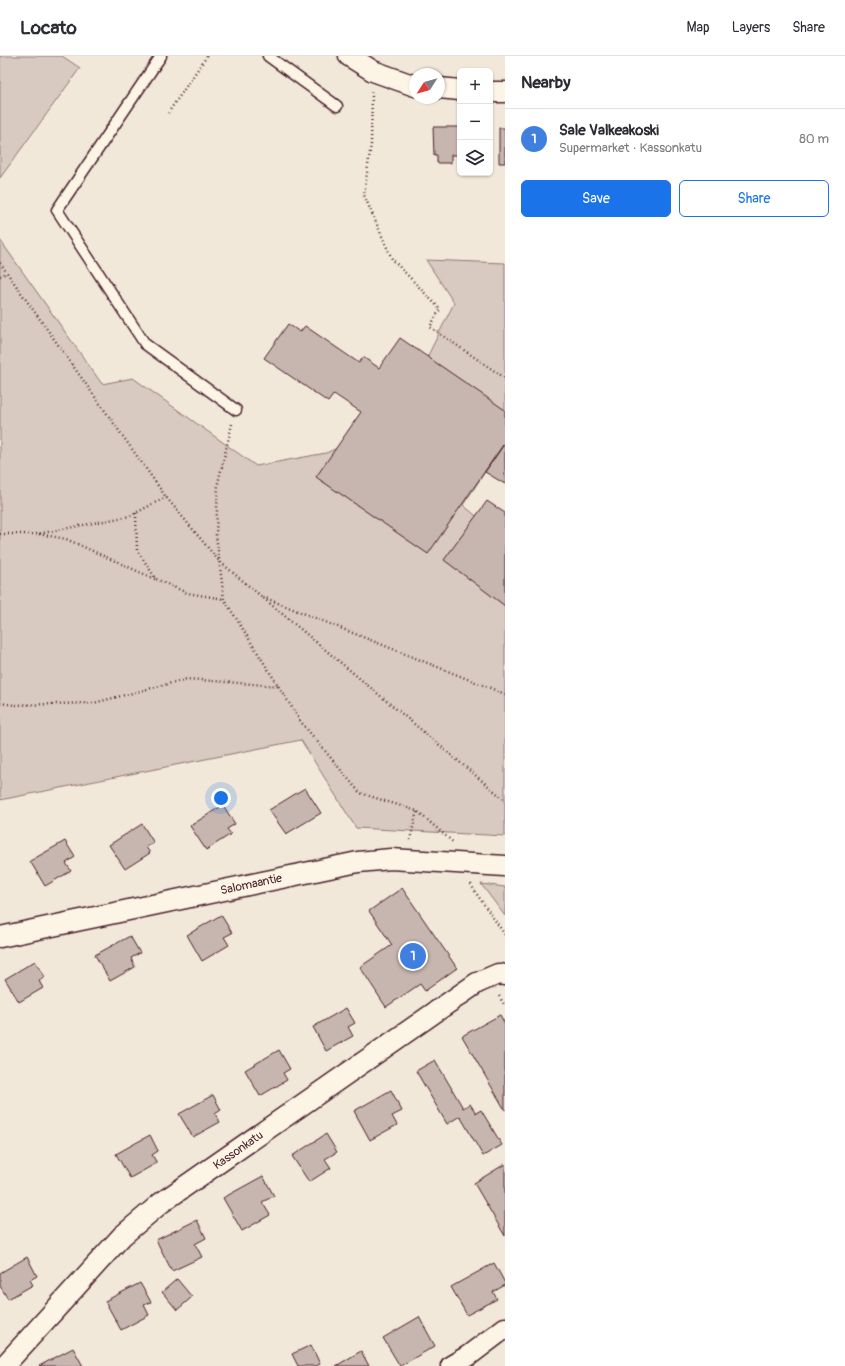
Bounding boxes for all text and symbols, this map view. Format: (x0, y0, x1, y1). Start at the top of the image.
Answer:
text: Locato (20, 16, 77, 40)
text: Map (687, 19, 710, 36)
text: Layers (732, 19, 770, 36)
text: Share (792, 19, 825, 36)
north arrow (409, 68, 445, 104)
map controls (457, 68, 493, 176)
button: + (457, 68, 493, 104)
text: Nearby (521, 72, 570, 93)
button: − (457, 104, 493, 140)
text: Sale Valkeakoski (559, 121, 659, 140)
text: 1 (531, 131, 537, 147)
text: 80 m (799, 131, 829, 147)
button: layers (457, 140, 493, 176)
text: Supermarket · Kassonkatu (559, 140, 702, 156)
button: Save (521, 180, 671, 217)
button: Share (679, 180, 829, 217)
your location (211, 788, 231, 808)
street label: Salomaantie (219, 871, 283, 898)
pin: 1 (400, 941, 426, 971)
street label: Kassonkatu (210, 1128, 266, 1173)

